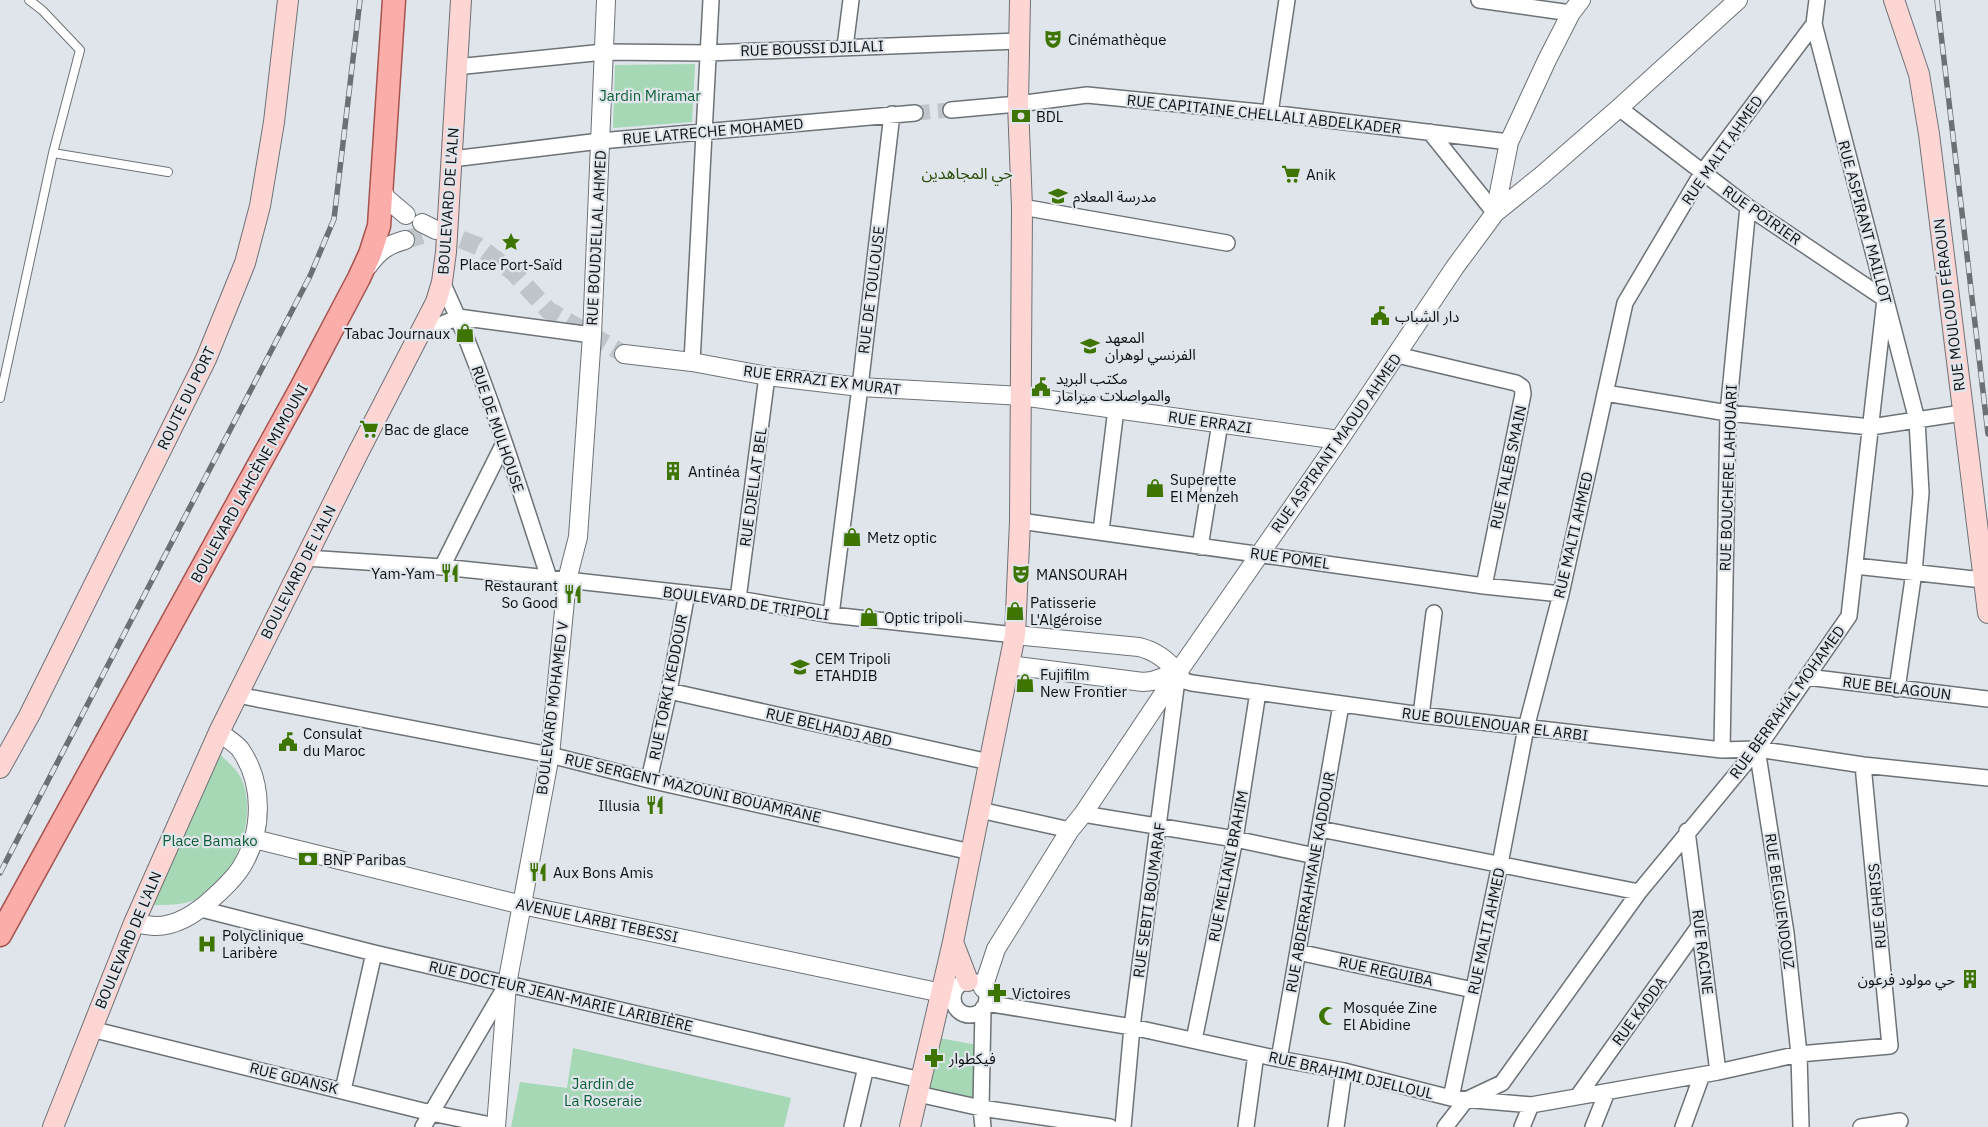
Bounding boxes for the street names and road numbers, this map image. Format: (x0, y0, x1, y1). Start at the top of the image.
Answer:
street label: RUE BOUSSI DJILALI (740, 36, 884, 60)
street label: RUE CAPITAINE CHELLALI ABDELKADER (1126, 90, 1402, 138)
street label: RUE MALTI AHMED (1677, 92, 1767, 208)
street label: RUE LATRECHE MOHAMED (622, 114, 804, 148)
street label: BOULEVARD DE L'ALN (433, 127, 463, 275)
street label: RUE ASPIRANT MAILLOT (1834, 138, 1896, 306)
street label: RUE BOUDJELLAL AHMED (582, 150, 610, 326)
street label: RUE POIRIER (1719, 181, 1805, 249)
street label: RUE MOULOUD FÉRAOUN (1929, 218, 1969, 392)
street label: RUE DE TOULOUSE (854, 225, 888, 355)
street label: ROUTE DU PORT (153, 343, 219, 453)
street label: RUE ASPIRANT MAOUD AHMED (1267, 350, 1405, 536)
street label: RUE ERRAZI EX MURAT (742, 361, 902, 399)
street label: RUE DE MULHOUSE (467, 363, 529, 495)
street label: BOULEVARD LAHCÈNE MIMOUNI (186, 380, 312, 586)
street label: RUE BOUCHERE LAHOUARI (1715, 384, 1741, 572)
street label: RUE TALEB SMAIN (1486, 403, 1530, 531)
street label: RUE ERRAZI (1167, 407, 1253, 437)
street label: RUE DJELLAT BEL (735, 426, 771, 548)
street label: RUE MALTI AHMED (1549, 470, 1597, 600)
street label: BOULEVARD DE L'ALN (256, 502, 340, 642)
street label: RUE POMEL (1249, 543, 1331, 573)
street label: BOULEVARD DE TRIPOLI (662, 582, 830, 624)
street label: RUE TORKI KEDDOUR (645, 612, 691, 762)
street label: BOULEVARD MOHAMED V (532, 620, 572, 796)
street label: RUE BERRAHAL MOHAMED (1725, 622, 1849, 782)
street label: RUE BELAGOUN (1842, 672, 1952, 704)
street label: RUE BELHADJ ABD (764, 703, 894, 751)
street label: RUE BOULENOUAR EL ARBI (1401, 703, 1589, 745)
street label: RUE SERGENT MAZOUNI BOUAMRANE (563, 749, 823, 827)
street label: RUE ABDERRAHMANE KADDOUR (1281, 770, 1339, 994)
street label: RUE MELIANI BRAHIM (1204, 789, 1252, 943)
street label: RUE SEBTI BOUMARAF (1129, 821, 1169, 979)
street label: RUE BELGUENDOUZ (1761, 832, 1799, 970)
street label: RUE GHRISS (1864, 862, 1890, 950)
street label: RUE MALTI AHMED (1463, 866, 1509, 996)
street label: BOULEVARD DE L'ALN (90, 868, 166, 1012)
street label: AVENUE LARBI TEBESSI (514, 894, 680, 946)
street label: RUE RACINE (1688, 908, 1718, 996)
street label: RUE REGUIBA (1337, 952, 1435, 990)
street label: RUE DOCTEUR JEAN-MARIE LARIBIÈRE (427, 956, 695, 1036)
street label: RUE KADDA (1608, 973, 1671, 1049)
street label: RUE BRAHIMI DJELLOUL (1267, 1047, 1436, 1103)
street label: RUE GDANSK (248, 1058, 341, 1098)

